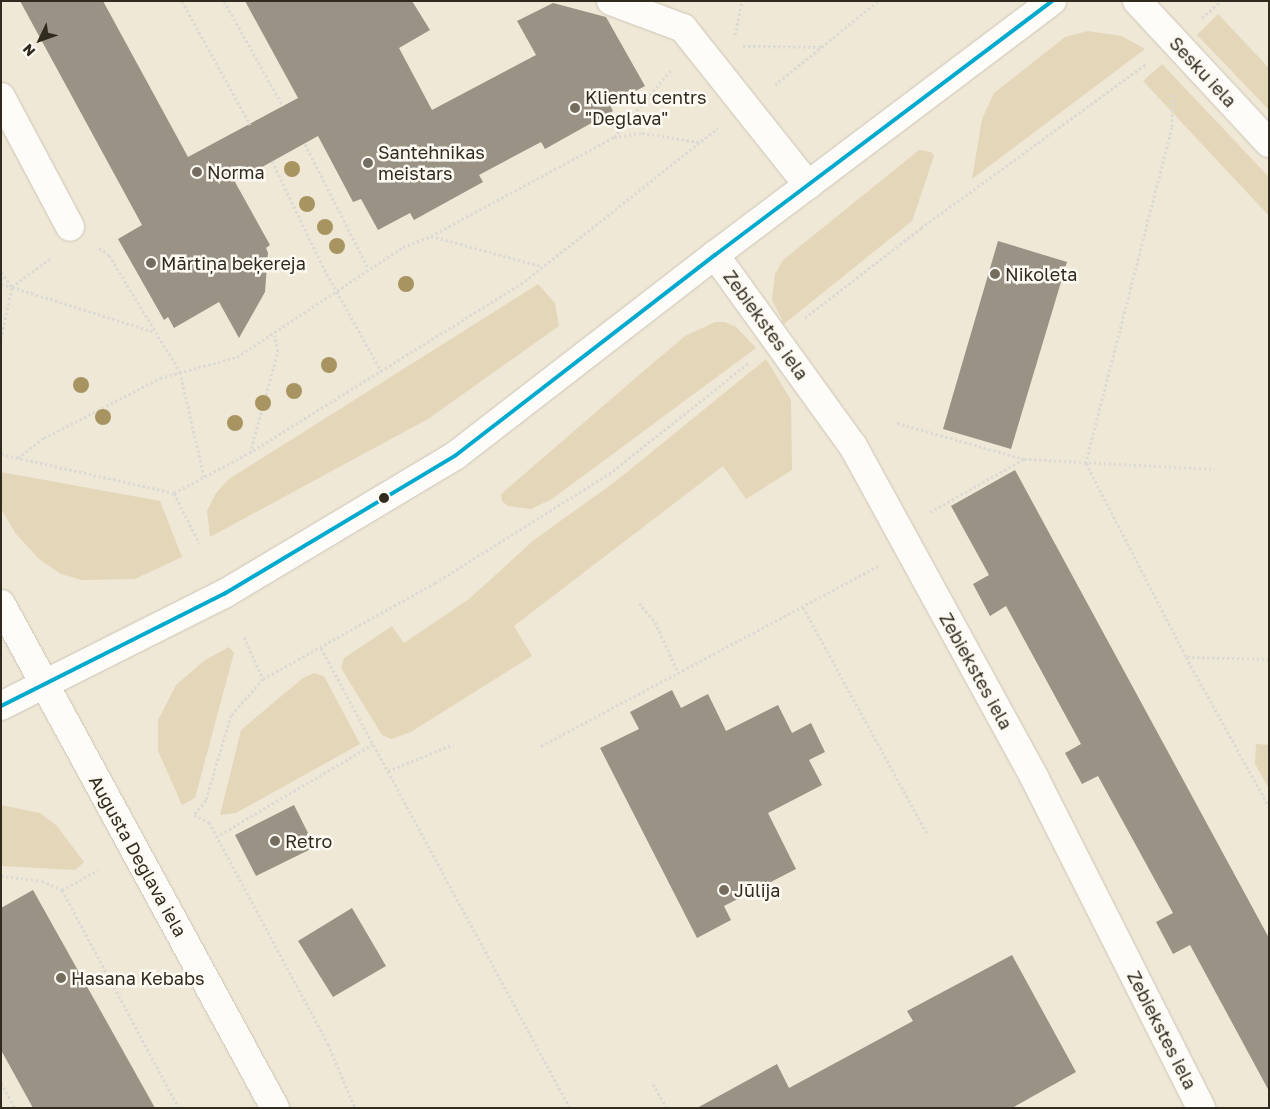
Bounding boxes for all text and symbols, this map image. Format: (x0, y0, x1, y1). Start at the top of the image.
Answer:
north arrow (15, 15, 65, 65)
street label: Sesku iela (1165, 32, 1241, 112)
text: N (19, 41, 38, 60)
place label: Klientu centrs "Deglava" (585, 87, 707, 130)
marker: Klientu centrs "Deglava" (569, 102, 581, 114)
place label: Santehnikas meistars (378, 142, 485, 184)
marker: Santehnikas meistars (362, 157, 374, 169)
place label: Norma (207, 161, 265, 183)
marker: Norma (191, 166, 203, 178)
place label: Mārtiņa beķereja (161, 252, 306, 274)
marker: Mārtiņa beķereja (145, 257, 157, 269)
place label: Nikoleta (1005, 263, 1078, 285)
street label: Zebiekstes iela (719, 266, 813, 384)
marker: Nikoleta (989, 268, 1001, 280)
unlabelled marker (379, 493, 389, 503)
street label: Zebiekstes iela (935, 609, 1017, 733)
street label: Augusta Deglava iela (85, 772, 191, 940)
place label: Retro (285, 830, 332, 852)
marker: Retro (269, 835, 281, 847)
place label: Jūlija (734, 879, 780, 901)
marker: Jūlija (718, 884, 730, 896)
place label: Hasana Kebabs (71, 967, 205, 989)
street label: Zebiekstes iela (1123, 967, 1201, 1093)
marker: Hasana Kebabs (55, 972, 67, 984)

